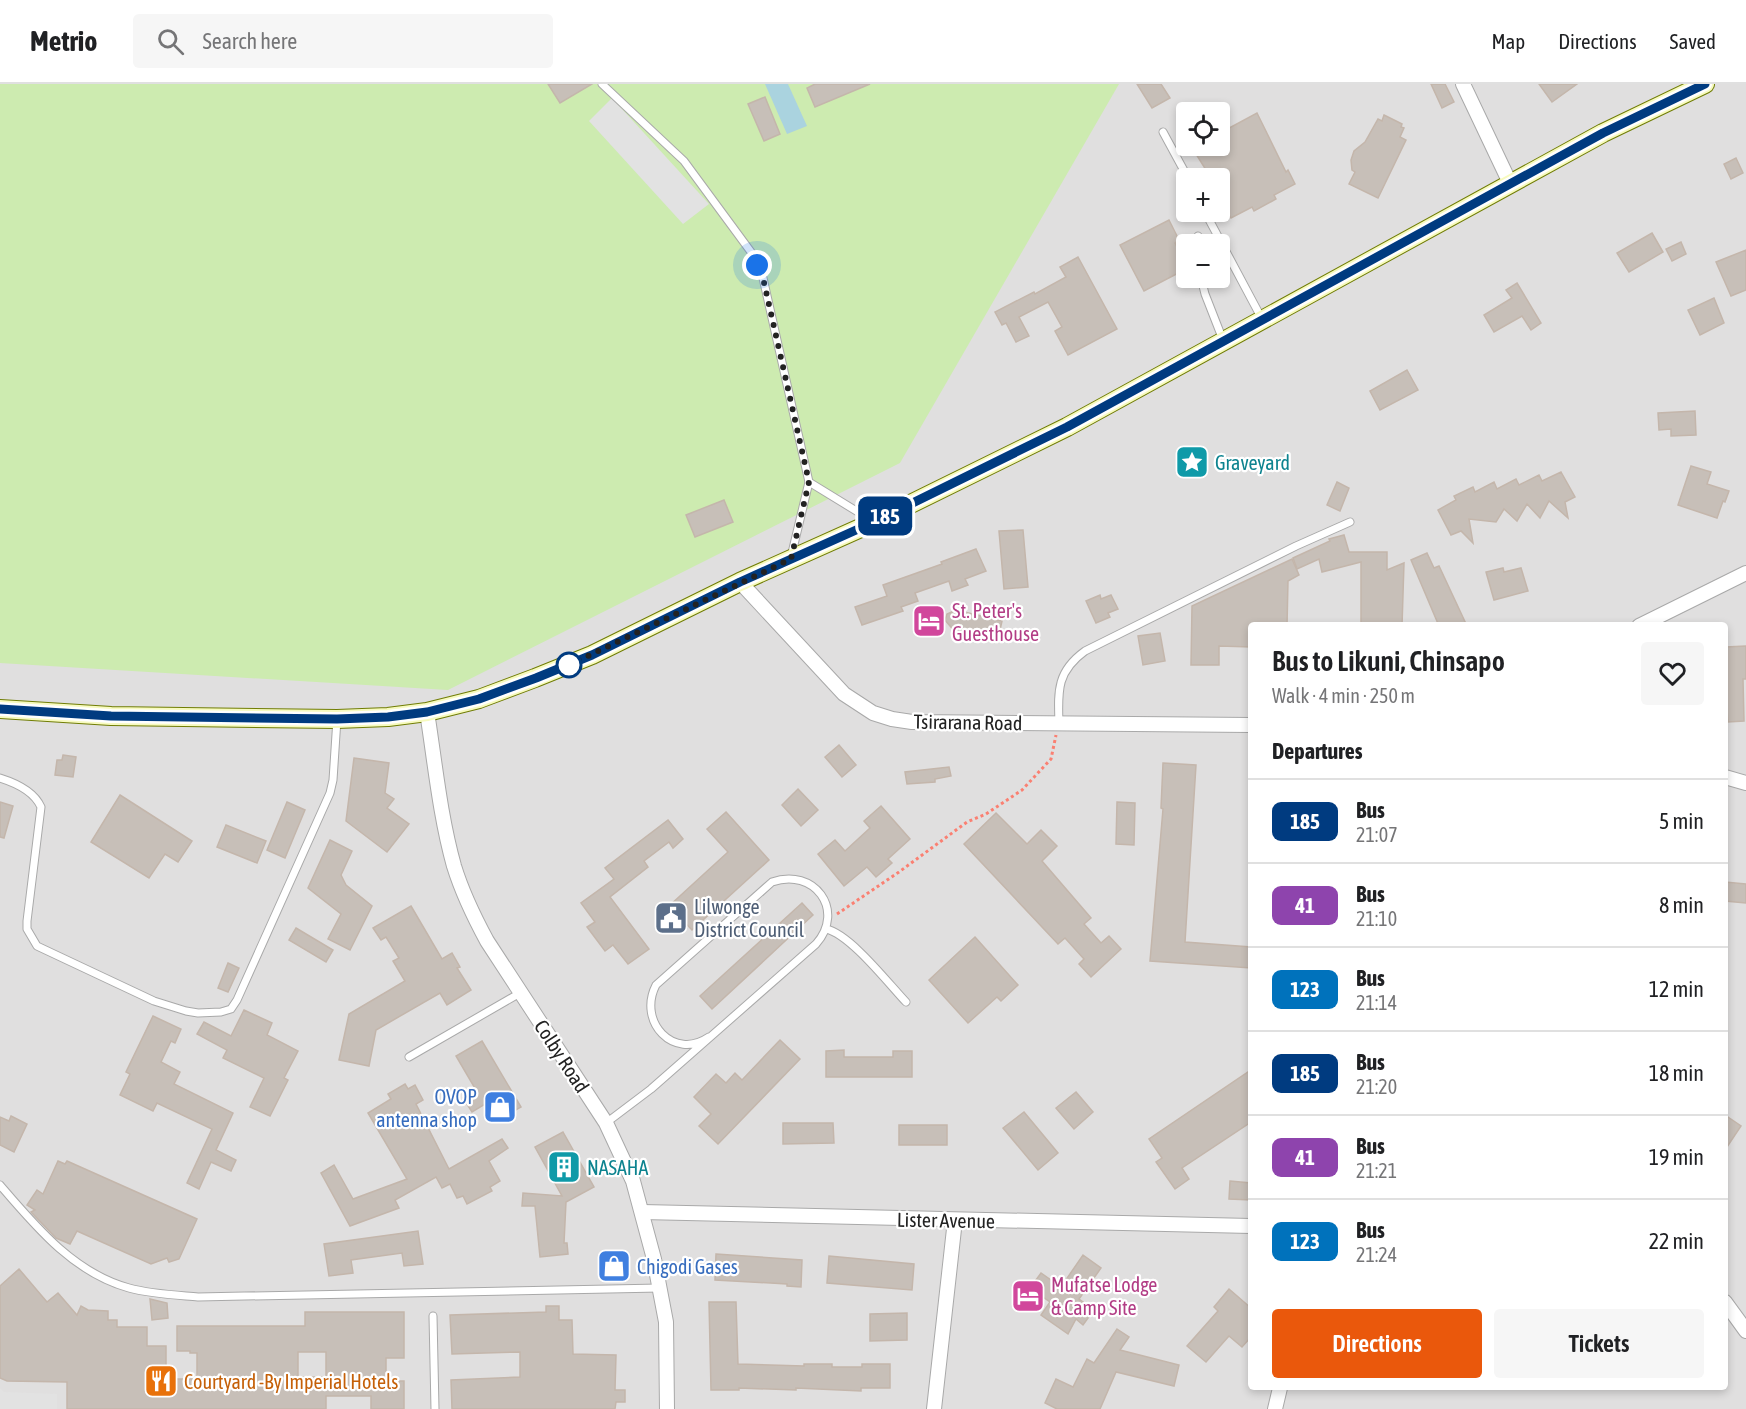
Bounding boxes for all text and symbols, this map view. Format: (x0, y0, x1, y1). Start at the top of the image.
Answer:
search box (133, 14, 553, 68)
text: Metrio (30, 25, 97, 57)
icon: search (154, 25, 187, 58)
text: Search here (202, 28, 297, 54)
text: Map (1491, 29, 1525, 53)
text: Directions (1558, 29, 1637, 53)
text: Saved (1670, 29, 1716, 53)
map controls (1176, 102, 1230, 288)
button: locate (1176, 102, 1230, 156)
button: + (1176, 168, 1230, 222)
button: − (1176, 234, 1230, 288)
your location (742, 250, 772, 280)
place icon: Graveyard (1174, 444, 1210, 480)
place label: Graveyard (1215, 451, 1290, 474)
line badge: 185 (850, 496, 920, 536)
text: 185 (870, 504, 900, 528)
place label: St. Peter's Guesthouse (952, 599, 1039, 645)
hotel icon: St. Peter's Guesthouse (911, 603, 947, 639)
button: heart (1641, 642, 1704, 705)
text: Bus to Likuni, Chinsapo (1272, 645, 1505, 677)
unlabelled marker (556, 652, 582, 678)
text: Walk · 4 min · 250 m (1272, 684, 1415, 707)
street label: Tsirarana Road (913, 710, 1023, 734)
text: Departures (1272, 738, 1362, 764)
text: Bus (1356, 797, 1385, 823)
text: 5 min (1659, 808, 1704, 834)
text: 185 (1290, 809, 1320, 833)
text: 21:07 (1356, 823, 1398, 846)
text: Bus (1356, 881, 1385, 907)
text: 8 min (1659, 892, 1704, 918)
text: 41 (1295, 893, 1315, 917)
place label: Lilwonge District Council (694, 895, 805, 941)
public building icon: Lilwonge District Council (653, 900, 689, 936)
text: 21:10 (1356, 907, 1397, 930)
text: Bus (1356, 965, 1385, 991)
text: 12 min (1649, 976, 1704, 1002)
text: 123 (1290, 977, 1320, 1001)
text: 21:14 (1356, 991, 1397, 1014)
street label: Colby Road (530, 1015, 594, 1097)
text: Bus (1356, 1049, 1385, 1075)
text: 18 min (1649, 1060, 1704, 1086)
text: 185 (1290, 1061, 1320, 1085)
text: 21:20 (1356, 1075, 1397, 1098)
place label: OVOP antenna shop (376, 1085, 477, 1131)
shop icon: OVOP antenna shop (482, 1089, 518, 1125)
text: Bus (1356, 1133, 1385, 1159)
text: 19 min (1649, 1144, 1704, 1170)
text: 41 (1295, 1145, 1315, 1169)
building icon: NASAHA (546, 1149, 582, 1185)
place label: NASAHA (587, 1156, 648, 1179)
text: 21:21 (1356, 1159, 1397, 1182)
street label: Lister Avenue (897, 1208, 995, 1232)
text: Bus (1356, 1217, 1385, 1243)
text: 22 min (1649, 1228, 1704, 1254)
text: 123 (1290, 1229, 1320, 1253)
text: 21:24 (1356, 1243, 1397, 1266)
shop icon: Chigodi Gases (596, 1248, 632, 1284)
place label: Chigodi Gases (637, 1255, 738, 1278)
place label: Mufatse Lodge & Camp Site (1051, 1273, 1157, 1319)
hotel icon: Mufatse Lodge & Camp Site (1010, 1278, 1046, 1314)
button: Directions (1272, 1309, 1482, 1378)
button: Tickets (1494, 1309, 1704, 1378)
restaurant icon: Courtyard -By Imperial Hotels (143, 1363, 179, 1399)
place label: Courtyard -By Imperial Hotels (184, 1370, 398, 1393)

